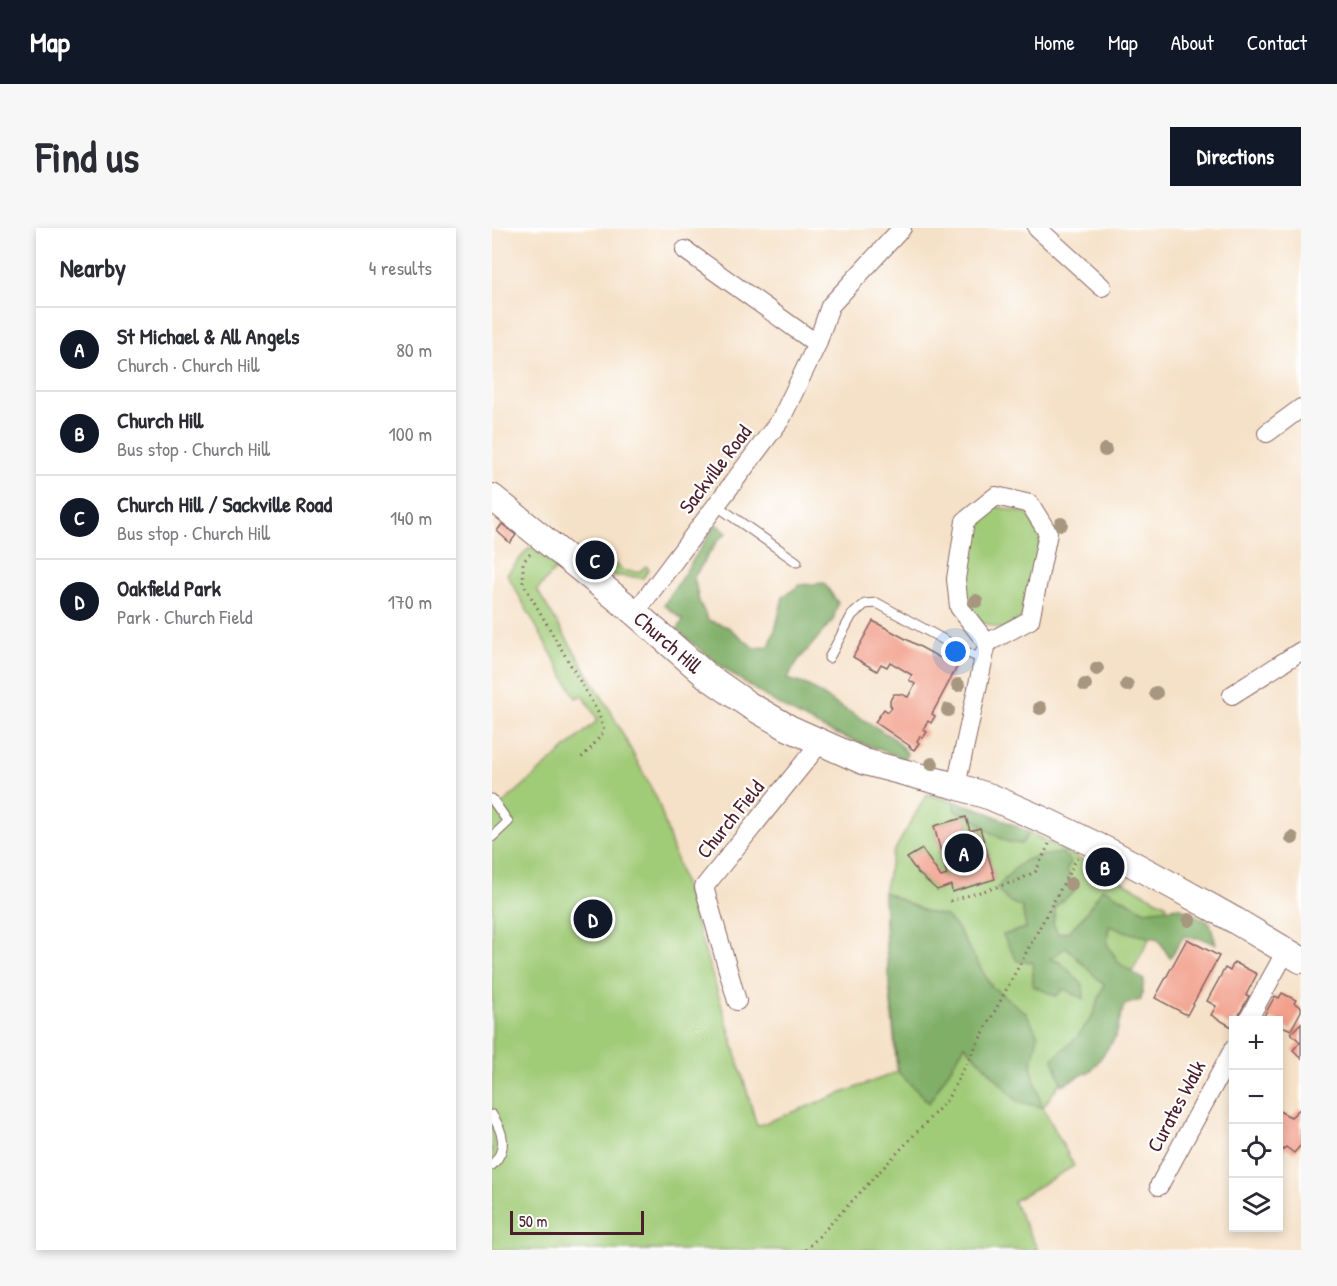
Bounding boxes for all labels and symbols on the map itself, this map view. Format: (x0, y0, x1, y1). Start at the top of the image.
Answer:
street label: Sackville Road (672, 419, 758, 519)
pin: C (576, 538, 614, 582)
street label: Church Hill (627, 604, 709, 681)
your location (941, 637, 970, 666)
street label: Church Field (689, 774, 771, 864)
pin: A (944, 830, 984, 876)
pin: B (1086, 844, 1124, 890)
pin: D (574, 896, 612, 942)
street label: Curates Walk (1140, 1055, 1212, 1157)
scale bar (510, 1208, 644, 1236)

